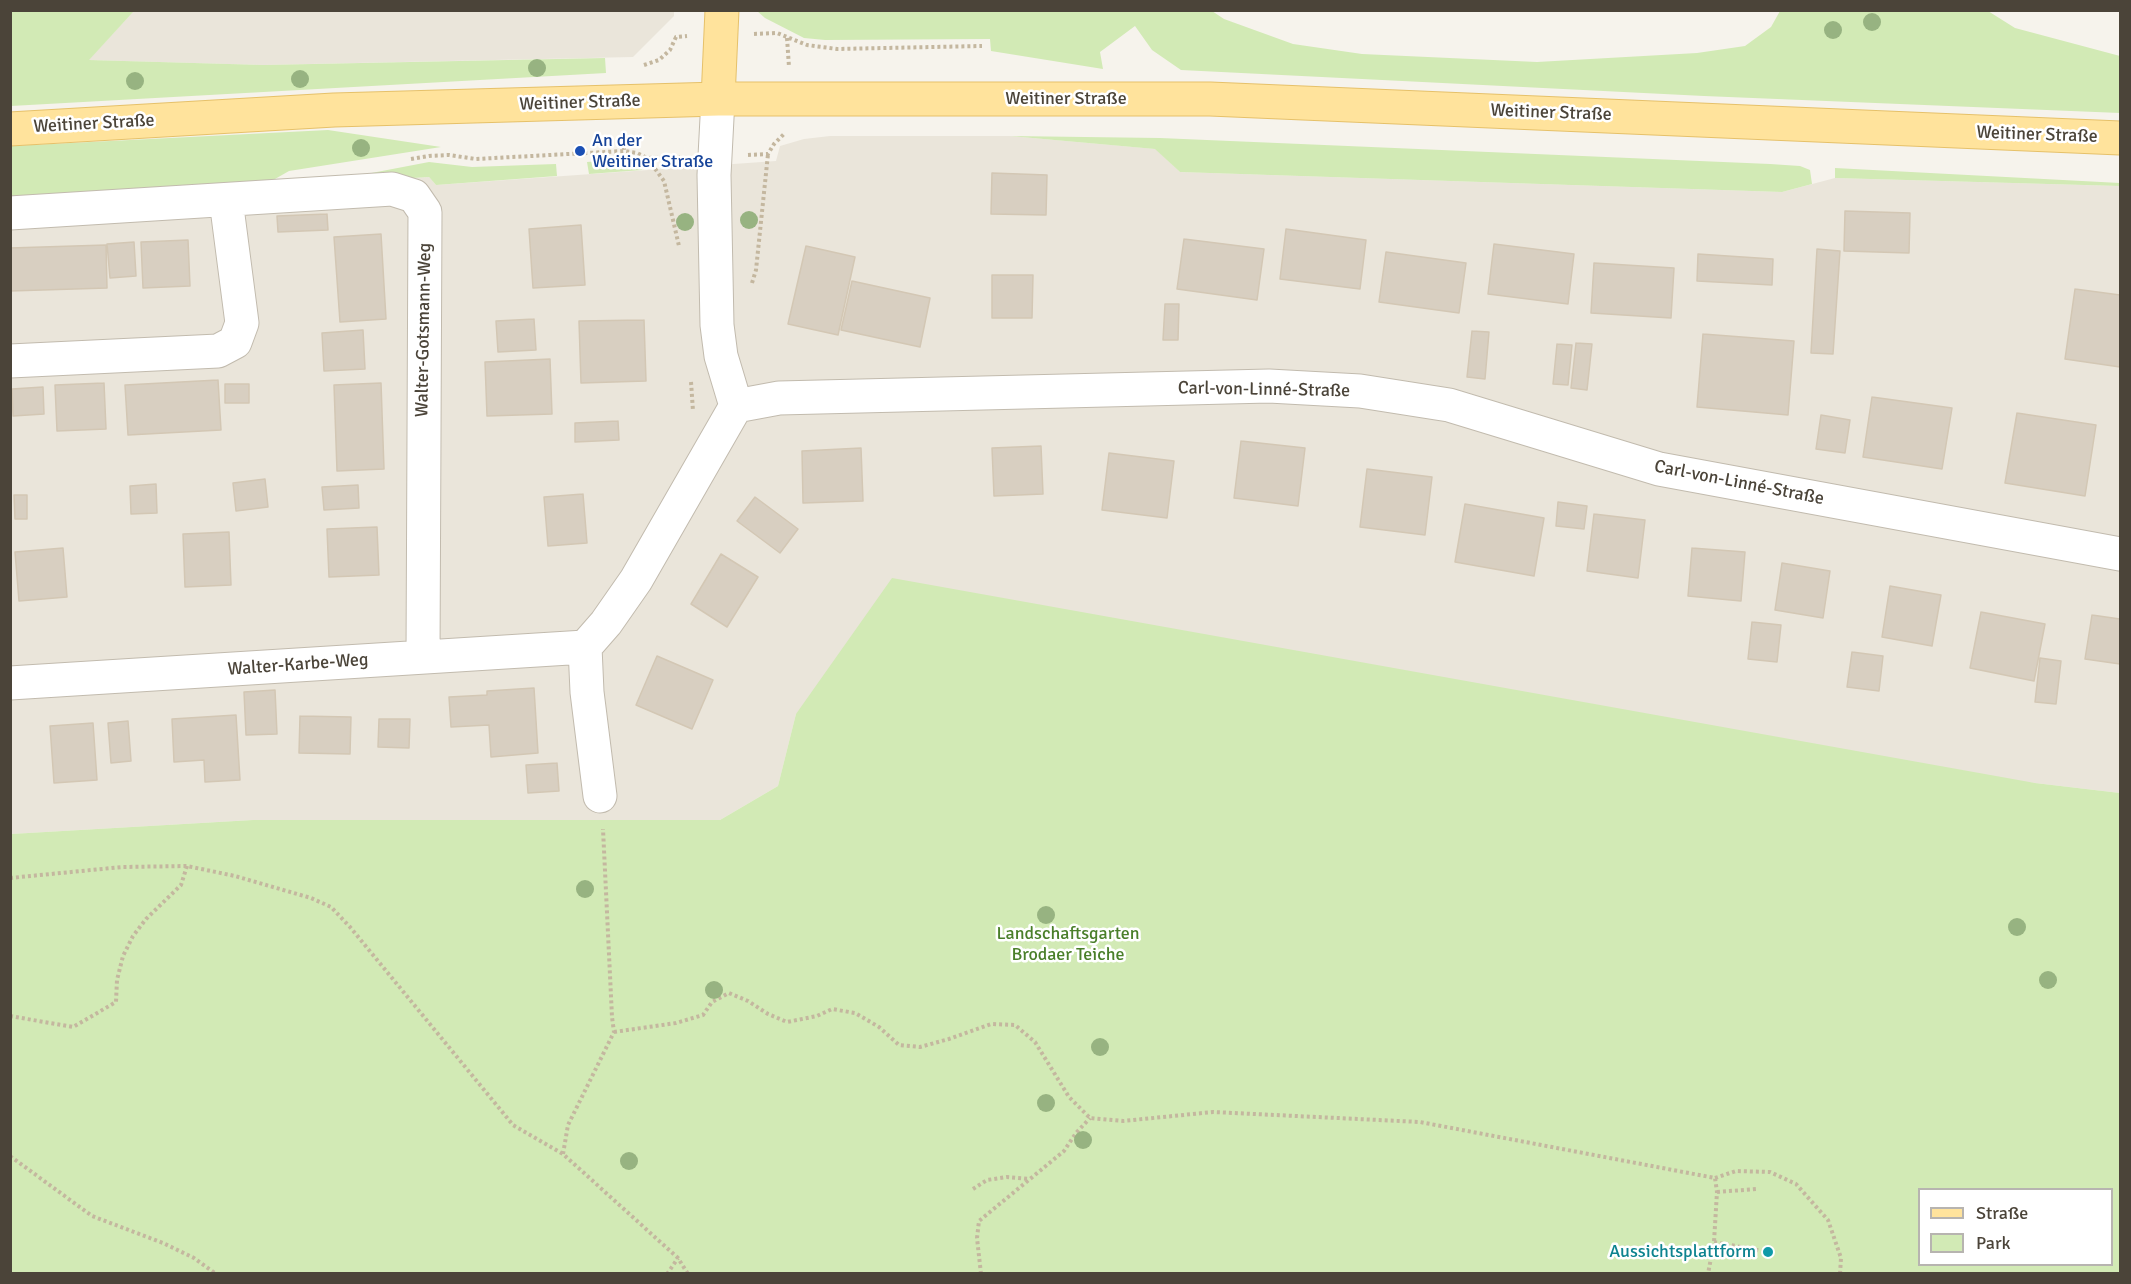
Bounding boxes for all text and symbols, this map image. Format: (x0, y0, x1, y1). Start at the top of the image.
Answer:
street label: Weitiner Straße (1005, 88, 1127, 110)
street label: Weitiner Straße (519, 90, 641, 116)
street label: Weitiner Straße (1490, 100, 1612, 126)
street label: Weitiner Straße (33, 110, 155, 138)
street label: Weitiner Straße (1976, 122, 2098, 148)
place label: An der Weitiner Straße (592, 130, 713, 172)
marker: An der Weitiner Straße (573, 144, 587, 158)
street label: Walter-Gotsmann-Weg (412, 243, 436, 417)
street label: Carl-von-Linné-Straße (1178, 378, 1350, 402)
street label: Carl-von-Linné-Straße (1652, 456, 1826, 510)
street label: Walter-Karbe-Weg (227, 649, 369, 681)
park label: Landschaftsgarten Brodaer Teiche (996, 923, 1140, 966)
legend (1918, 1188, 2113, 1266)
text: Straße (1976, 1202, 2028, 1224)
text: Park (1976, 1232, 2011, 1254)
place label: Aussichtsplattform (1609, 1241, 1756, 1263)
marker: Aussichtsplattform (1761, 1245, 1775, 1259)

